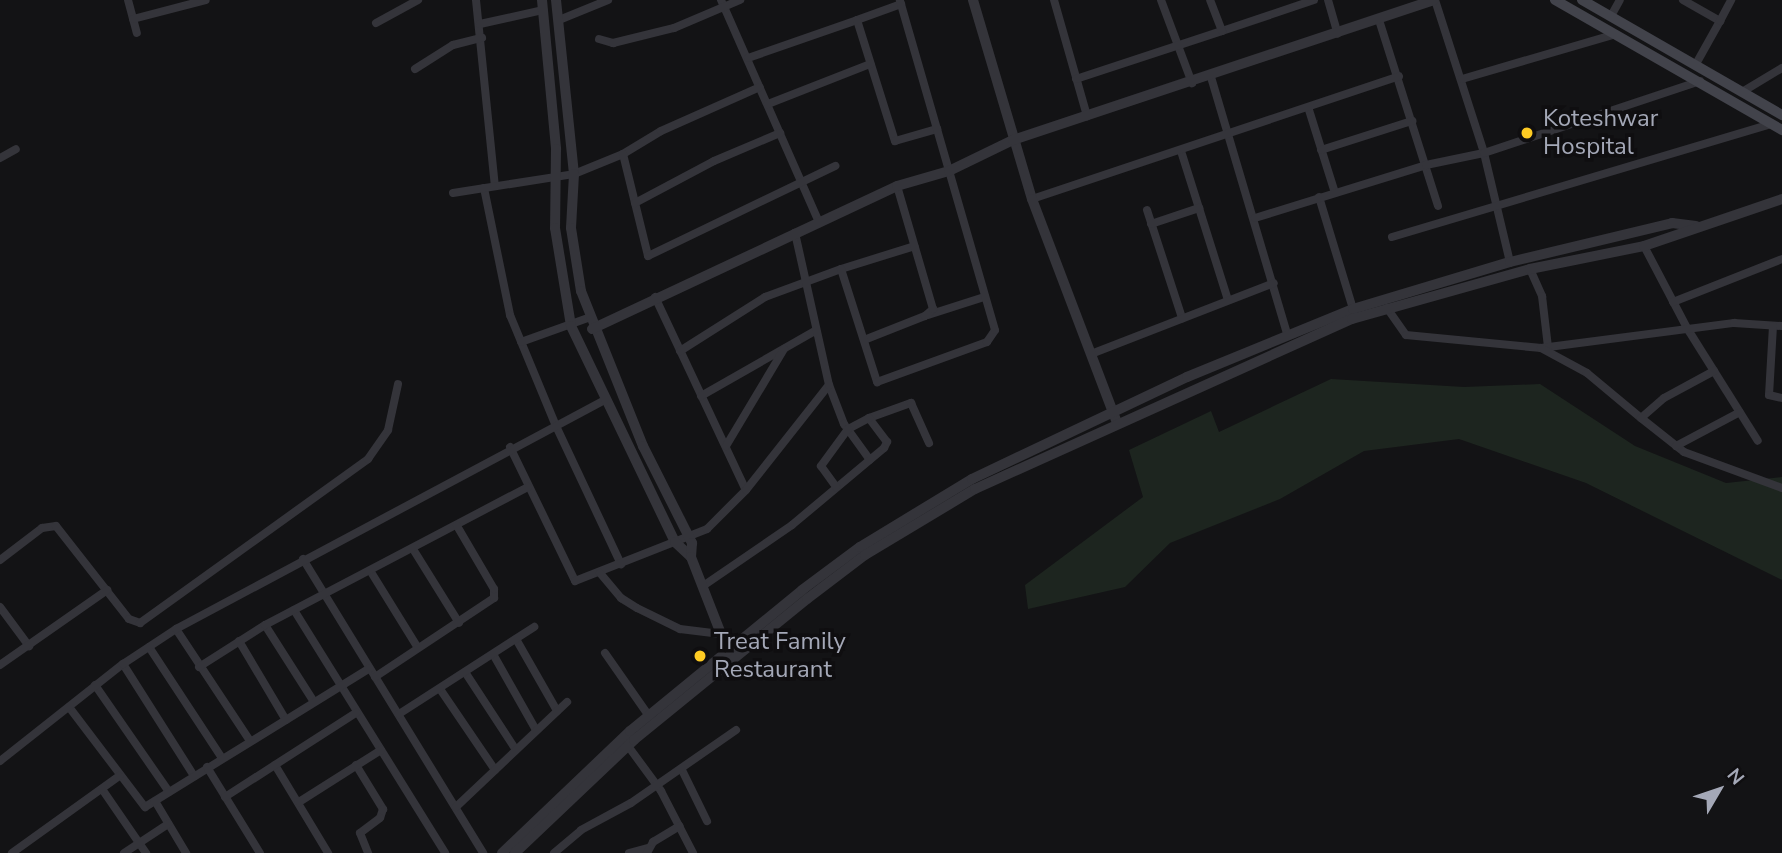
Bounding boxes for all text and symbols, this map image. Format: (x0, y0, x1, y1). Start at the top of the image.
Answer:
place label: Koteshwar Hospital (1543, 105, 1658, 161)
marker: Koteshwar Hospital (1517, 123, 1537, 143)
place label: Treat Family Restaurant (714, 628, 846, 684)
marker: Treat Family Restaurant (692, 648, 708, 664)
north arrow (1684, 755, 1754, 825)
text: N (1721, 763, 1750, 790)

